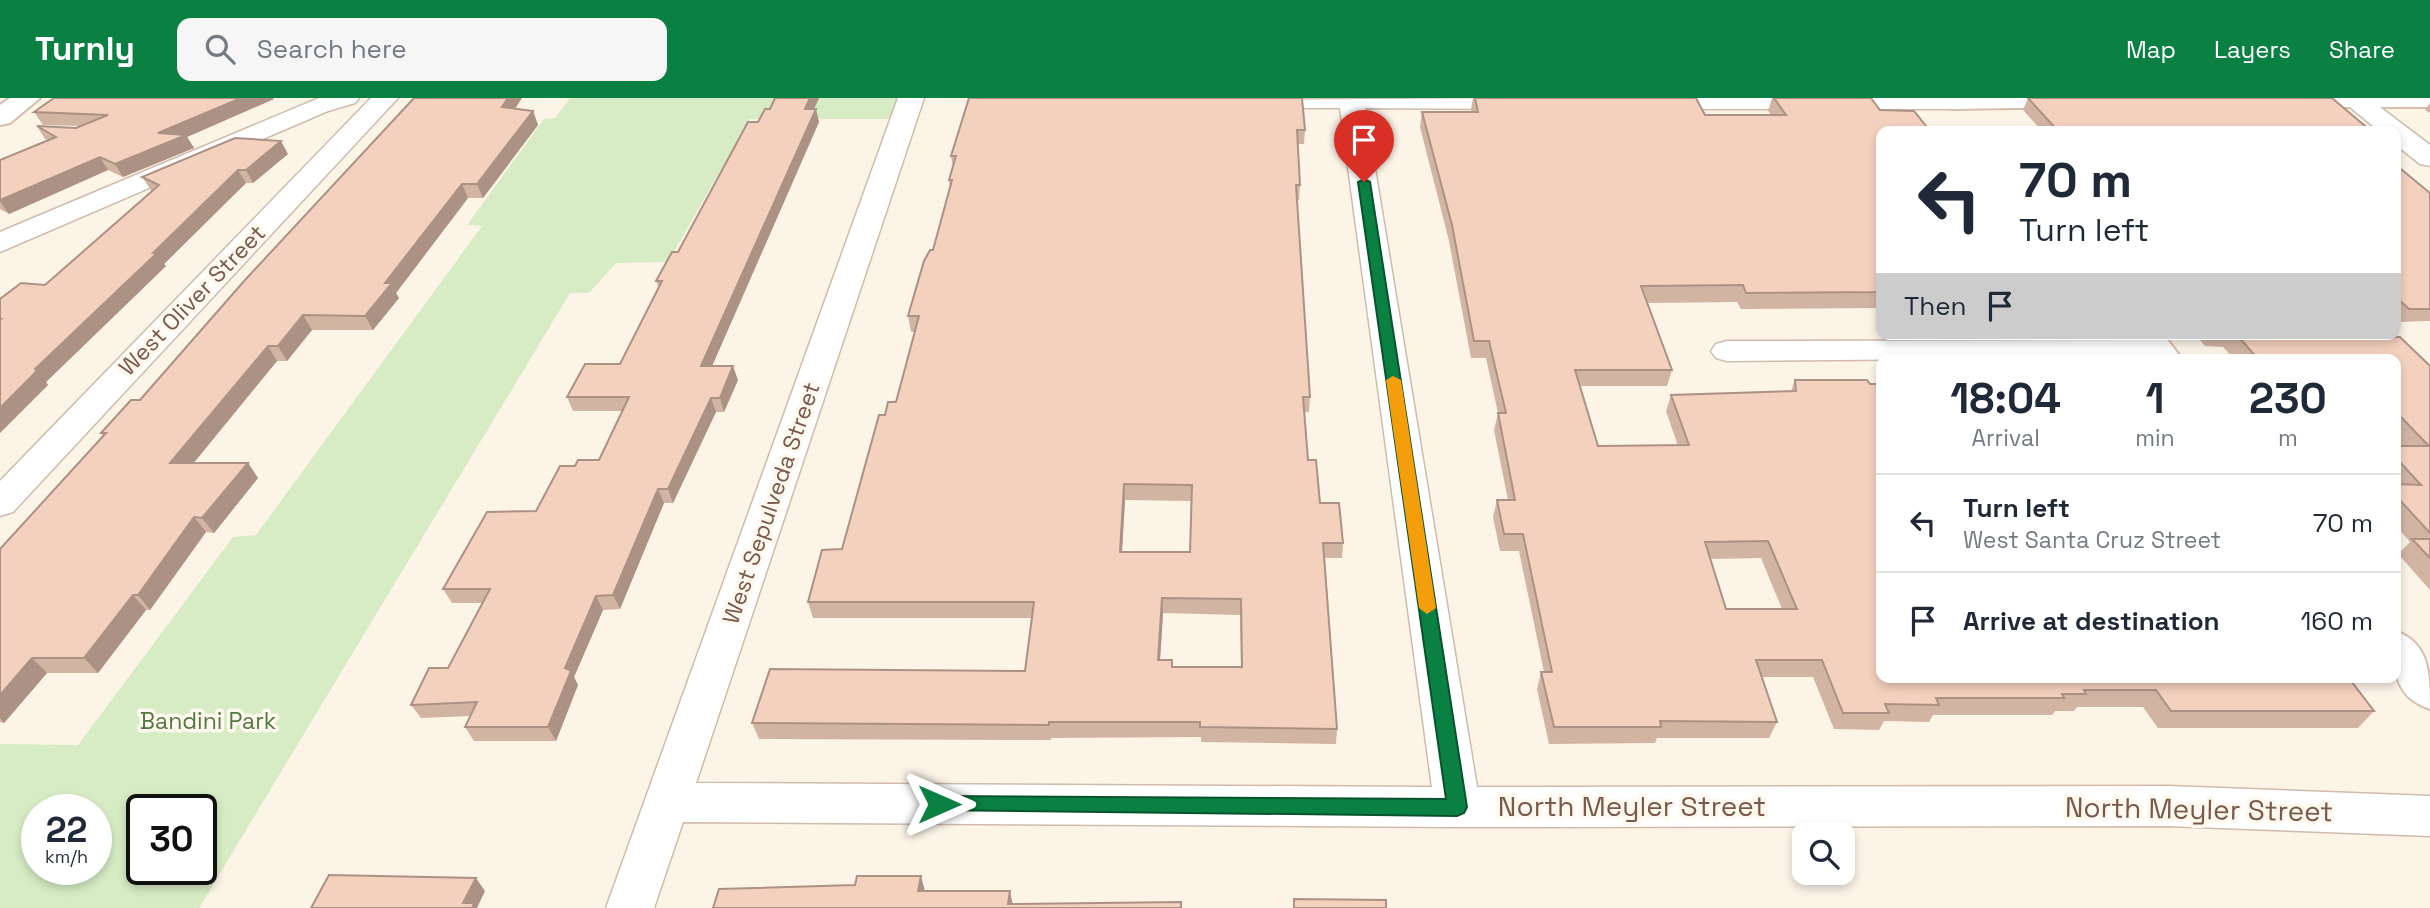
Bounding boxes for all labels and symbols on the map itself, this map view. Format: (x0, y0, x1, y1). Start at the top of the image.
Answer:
pin (1334, 110, 1394, 182)
street label: West Oliver Street (112, 218, 272, 382)
street label: West Sepulveda Street (716, 378, 826, 628)
park label: Bandini Park (140, 706, 276, 736)
position arrow (902, 767, 976, 841)
street label: North Meyler Street (1498, 788, 1766, 824)
street label: North Meyler Street (2065, 789, 2333, 829)
speed limit sign: 30 (126, 794, 217, 885)

